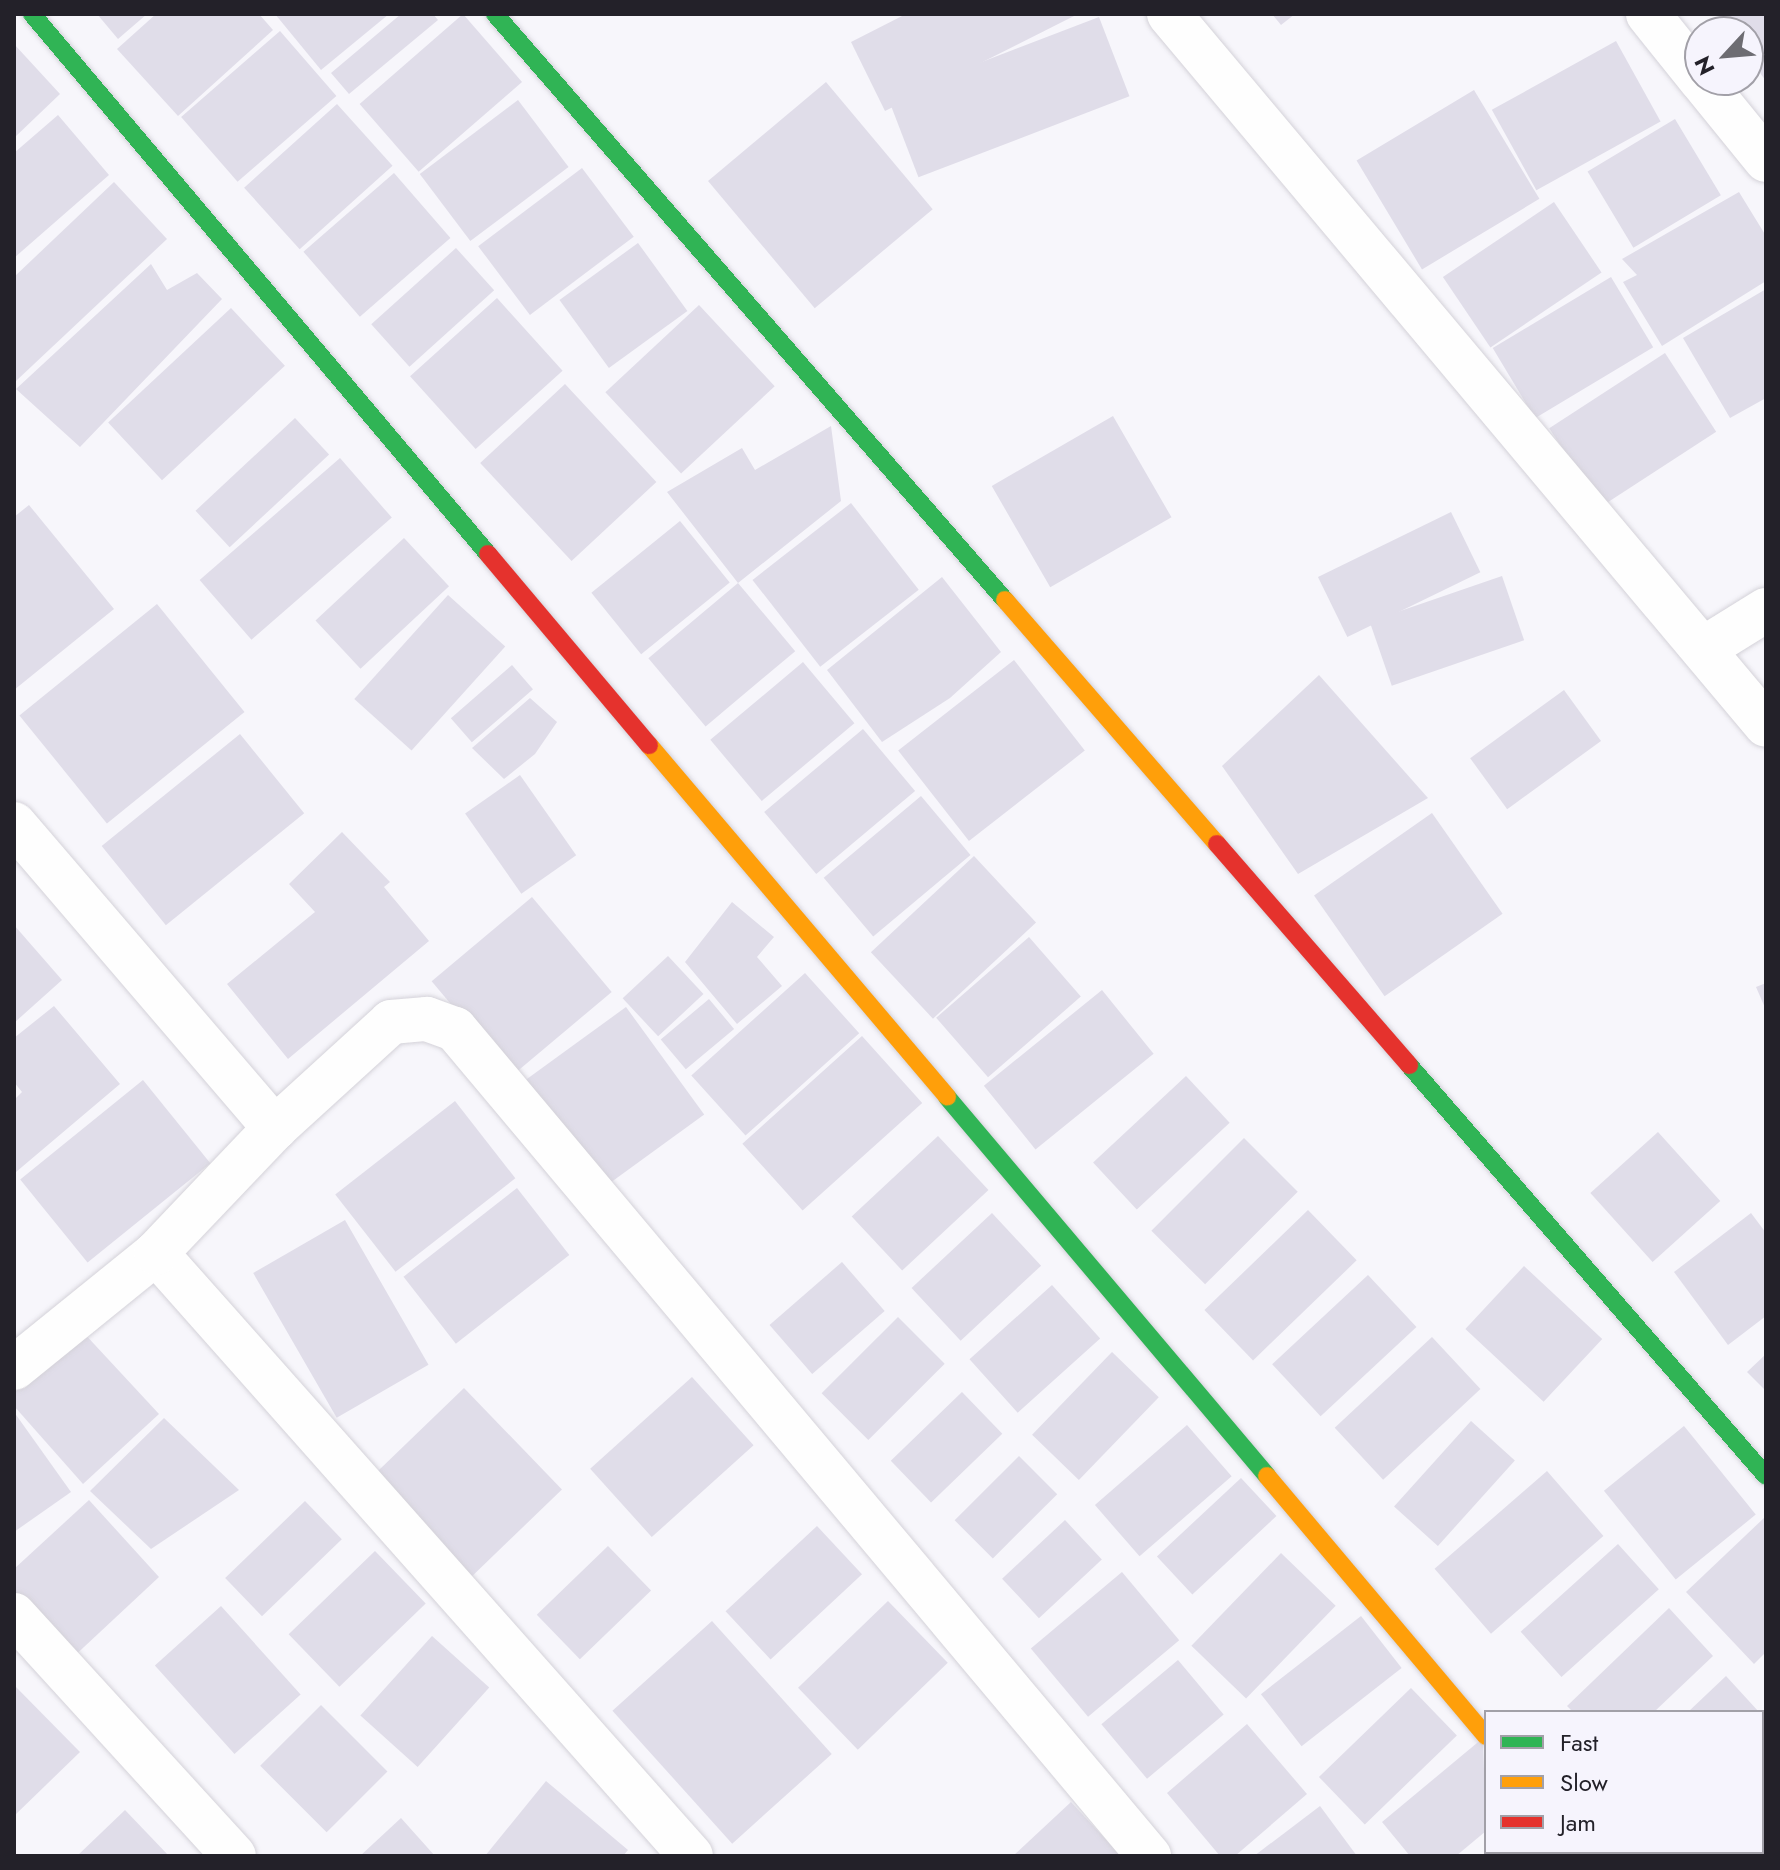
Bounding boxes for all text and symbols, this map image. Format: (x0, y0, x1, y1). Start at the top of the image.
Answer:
north arrow (1684, 16, 1764, 96)
text: N (1686, 51, 1722, 81)
legend (1484, 1710, 1764, 1854)
text: Fast (1560, 1725, 1598, 1760)
text: Slow (1560, 1765, 1608, 1800)
text: Jam (1560, 1805, 1596, 1840)

